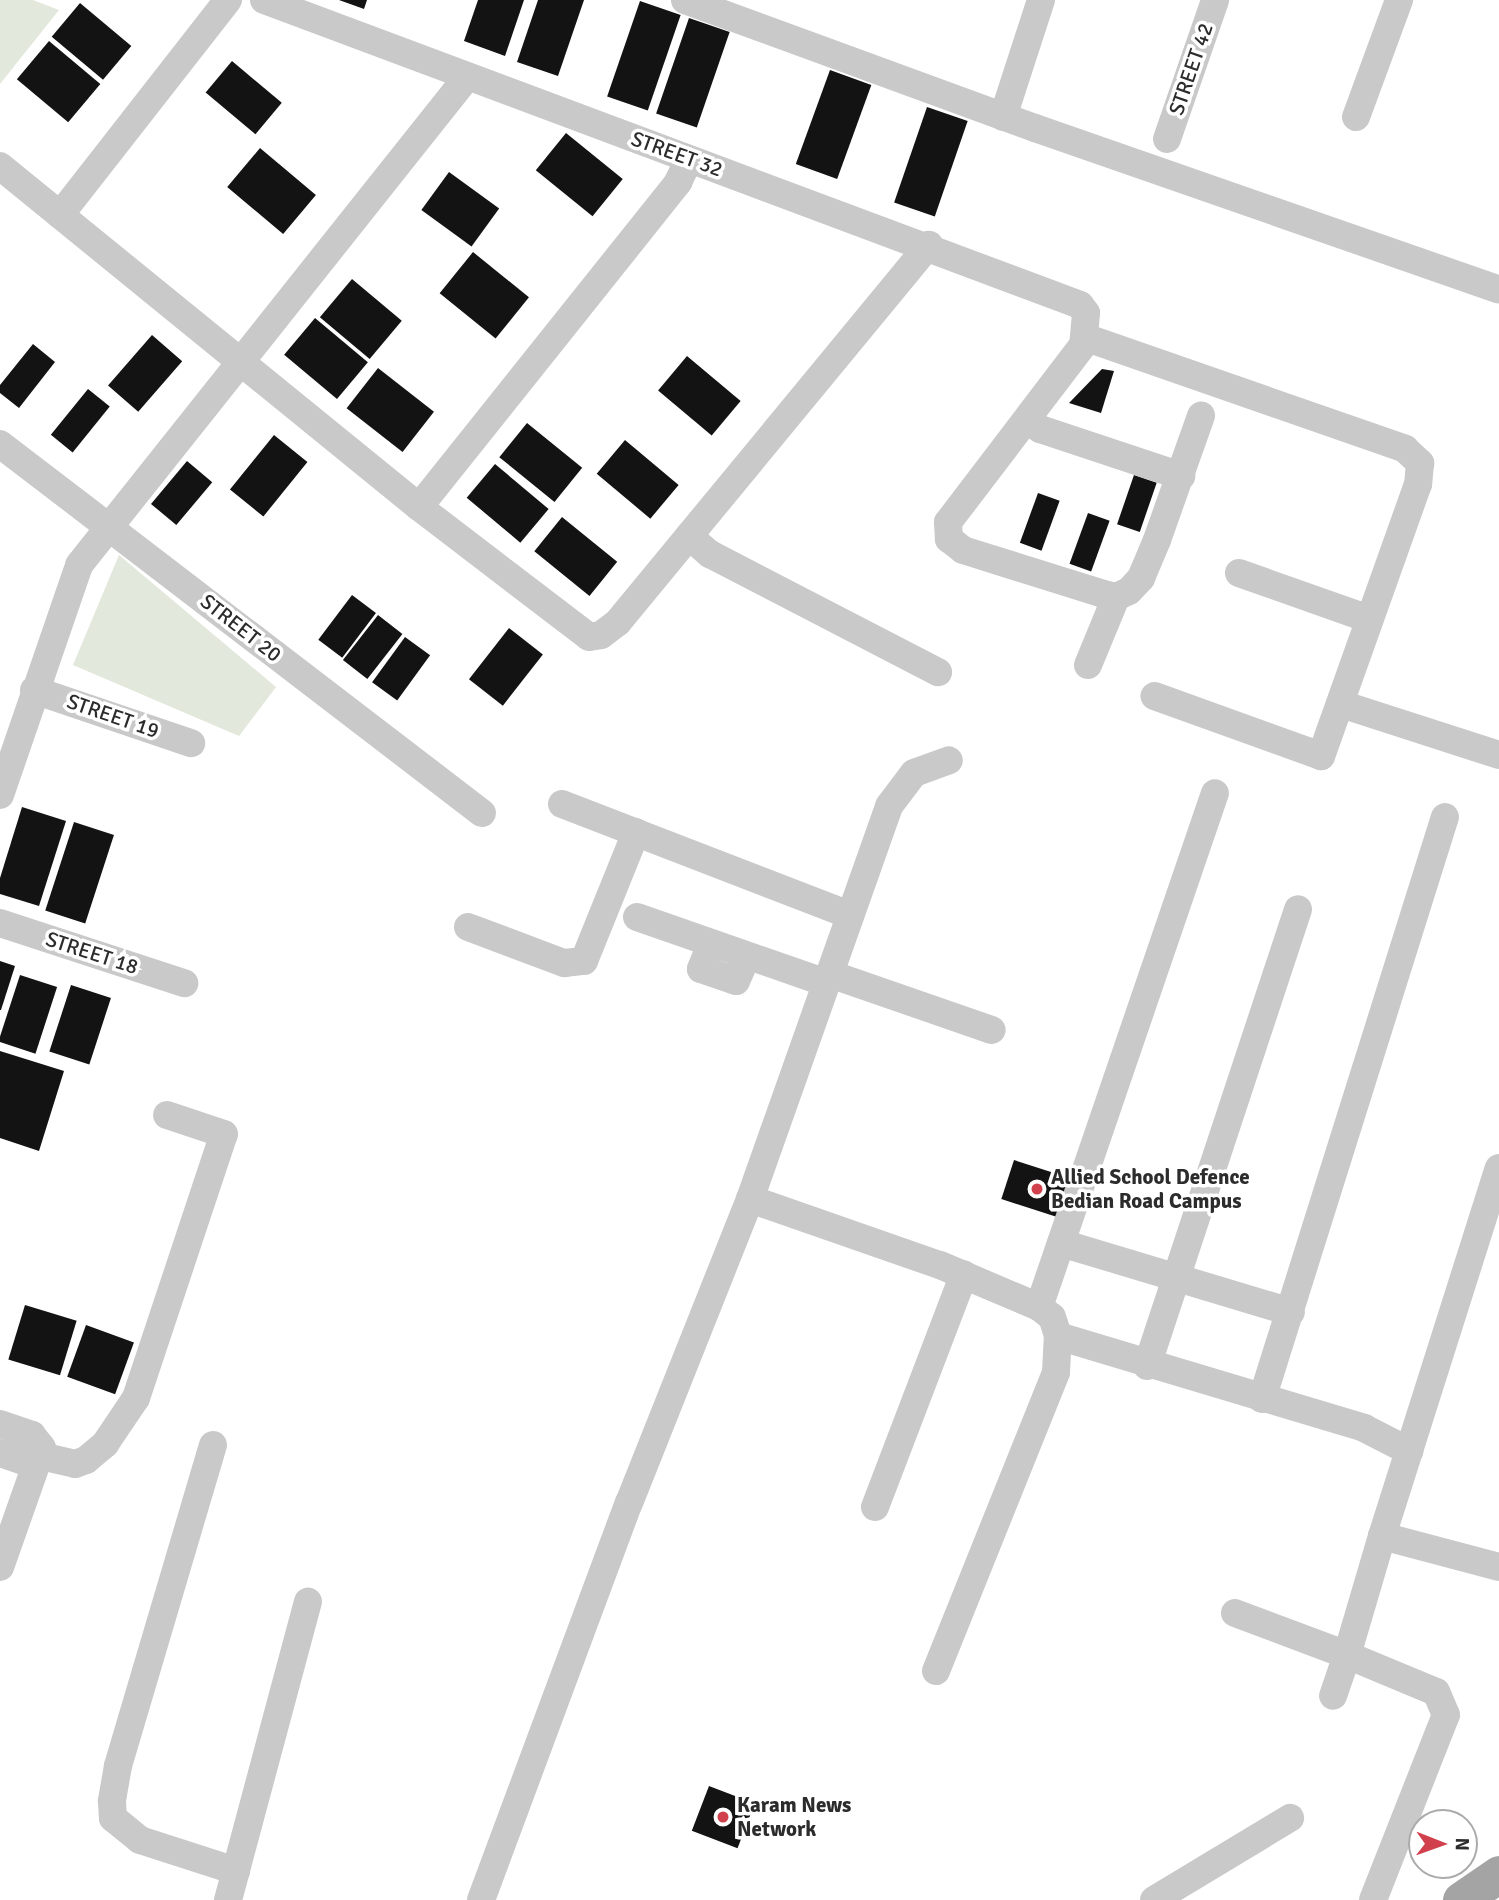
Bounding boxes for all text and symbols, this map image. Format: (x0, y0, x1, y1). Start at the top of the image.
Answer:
street label: STREET 42 (1164, 20, 1218, 118)
street label: STREET 32 (628, 126, 726, 182)
street label: STREET 20 (196, 589, 286, 667)
street label: STREET 19 (64, 689, 162, 743)
street label: STREET 18 (43, 926, 141, 980)
place label: Allied School Defence Bedian Road Campus (1051, 1164, 1250, 1214)
marker: Allied School Defence Bedian Road Campus (1029, 1181, 1045, 1197)
place label: Karam News Network (737, 1792, 851, 1842)
marker: Karam News Network (715, 1809, 731, 1825)
north arrow (1408, 1809, 1478, 1879)
text: N (1450, 1838, 1474, 1851)

